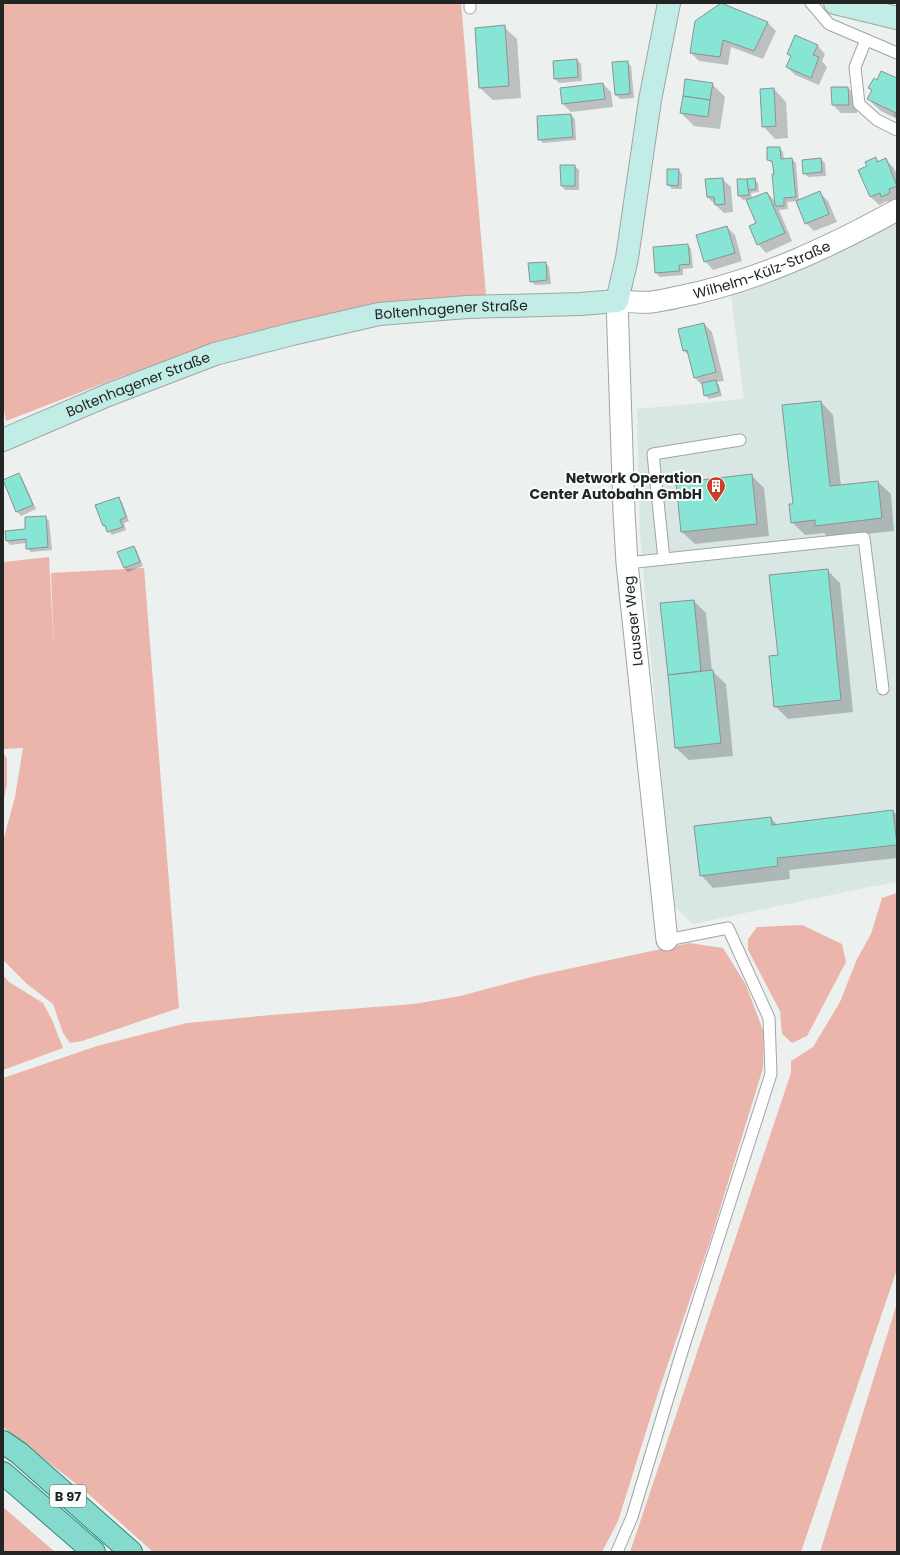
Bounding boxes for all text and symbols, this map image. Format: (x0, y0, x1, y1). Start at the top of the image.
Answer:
street label: Wilhelm-Külz-Straße (691, 236, 834, 304)
street label: Boltenhagener Straße (374, 295, 528, 324)
street label: Boltenhagener Straße (63, 347, 213, 422)
place label: Network Operation Center Autobahn GmbH (530, 468, 702, 504)
building icon: Network Operation Center Autobahn GmbH (705, 475, 727, 503)
street label: Lausaer Weg (618, 575, 648, 667)
road number: B 97 (50, 1485, 86, 1507)

